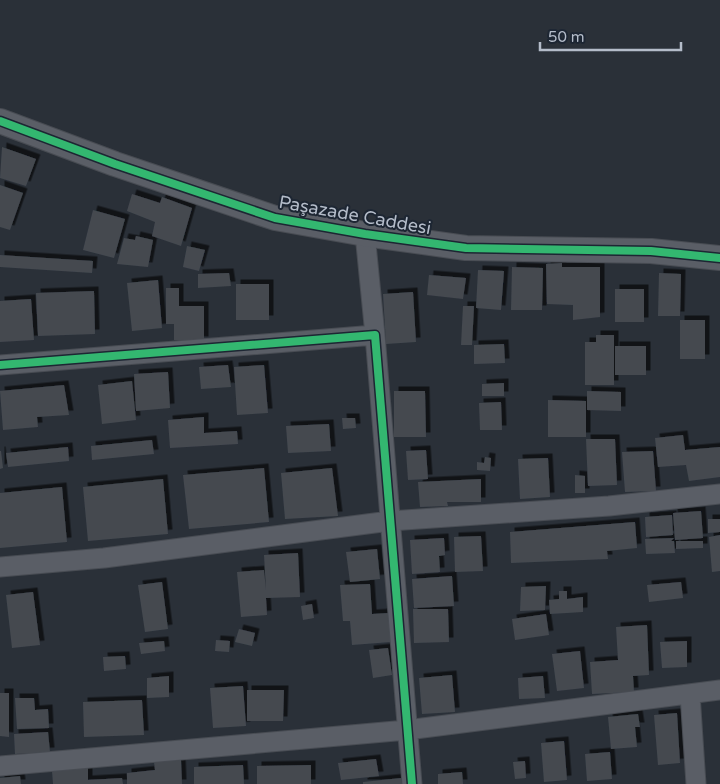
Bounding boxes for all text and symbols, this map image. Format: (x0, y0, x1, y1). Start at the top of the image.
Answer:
scale bar (540, 20, 681, 52)
text: 50 m (548, 28, 585, 46)
street label: Paşazade Caddesi (277, 191, 433, 239)

